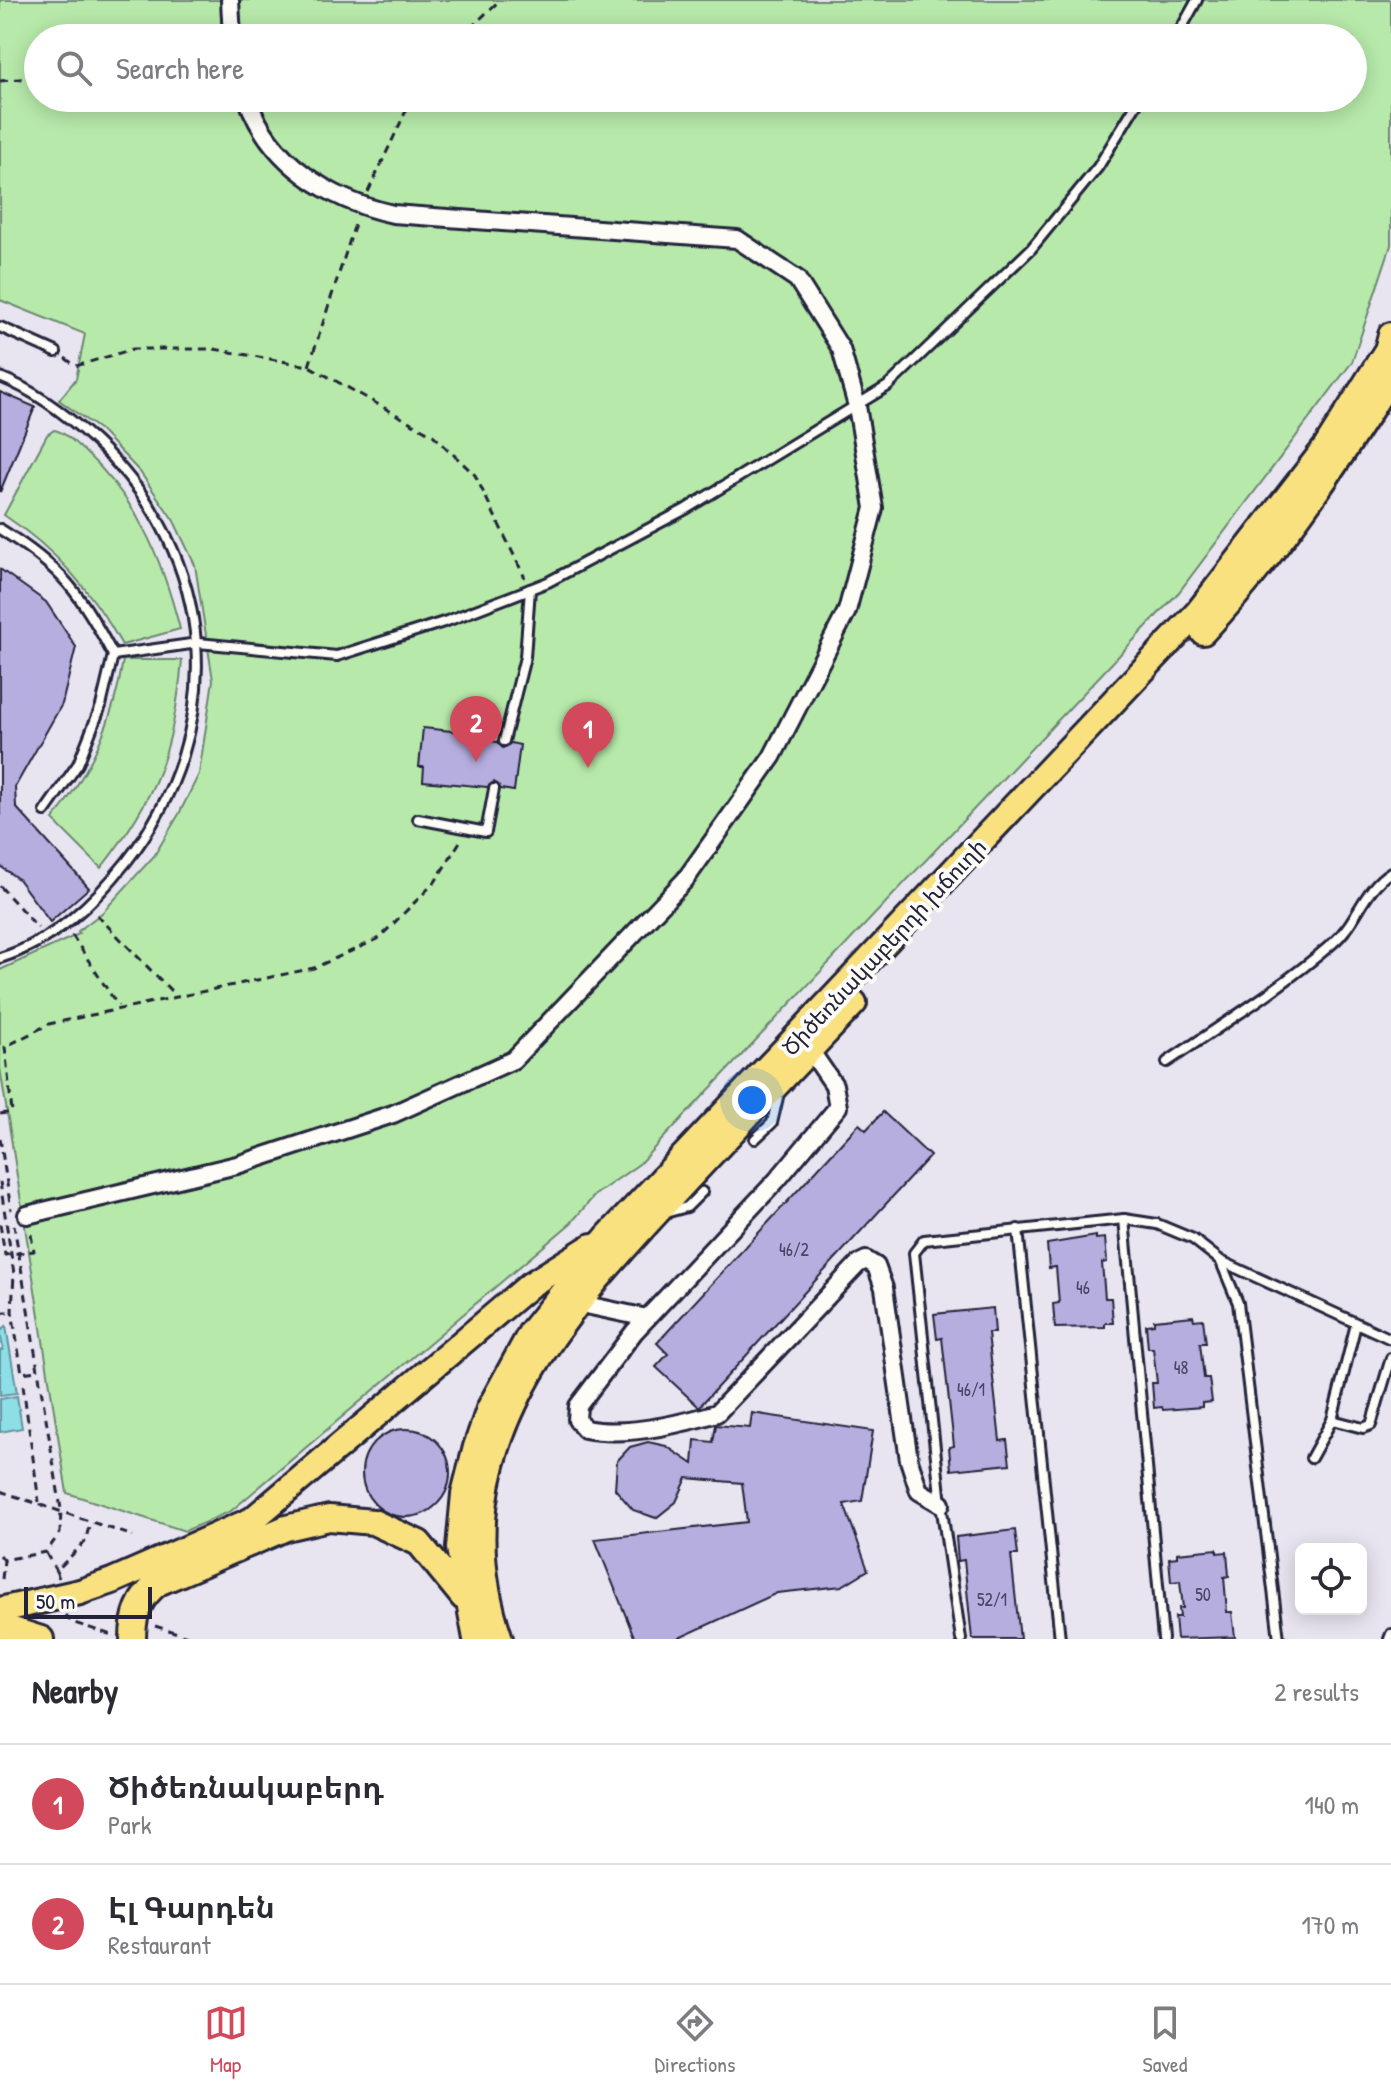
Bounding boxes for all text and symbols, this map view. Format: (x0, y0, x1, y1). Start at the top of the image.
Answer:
search box (24, 24, 1367, 112)
icon: search (52, 46, 96, 90)
text: Search here (116, 48, 244, 88)
pin: 2 (450, 696, 502, 762)
pin: 1 (562, 702, 614, 768)
street label: Ծիծեռնակաբերդի խճուղի (775, 832, 993, 1062)
your location (732, 1080, 772, 1120)
house number: 46/2 (779, 1237, 810, 1262)
house number: 46 (1076, 1275, 1090, 1300)
house number: 48 (1174, 1355, 1188, 1380)
house number: 46/1 (957, 1377, 985, 1402)
map controls (1295, 1543, 1367, 1615)
button: locate (1295, 1543, 1367, 1615)
house number: 50 (1195, 1582, 1211, 1607)
scale bar (24, 1583, 152, 1619)
text: 50 m (36, 1586, 75, 1616)
house number: 52/1 (977, 1587, 1007, 1612)
text: Nearby (32, 1668, 118, 1714)
text: 2 results (1274, 1674, 1359, 1709)
text: Ծիծեռնակաբերդ (108, 1767, 384, 1807)
text: 1 (53, 1787, 63, 1822)
text: 140 m (1305, 1787, 1359, 1822)
text: Park (108, 1807, 152, 1842)
text: Էլ Գարդեն (108, 1887, 275, 1927)
text: 2 (52, 1907, 64, 1942)
text: 170 m (1301, 1907, 1359, 1942)
text: Restaurant (108, 1927, 211, 1962)
tab: Map (204, 2001, 248, 2079)
tab: Directions (655, 2001, 736, 2079)
tab: Saved (1143, 2001, 1187, 2079)

